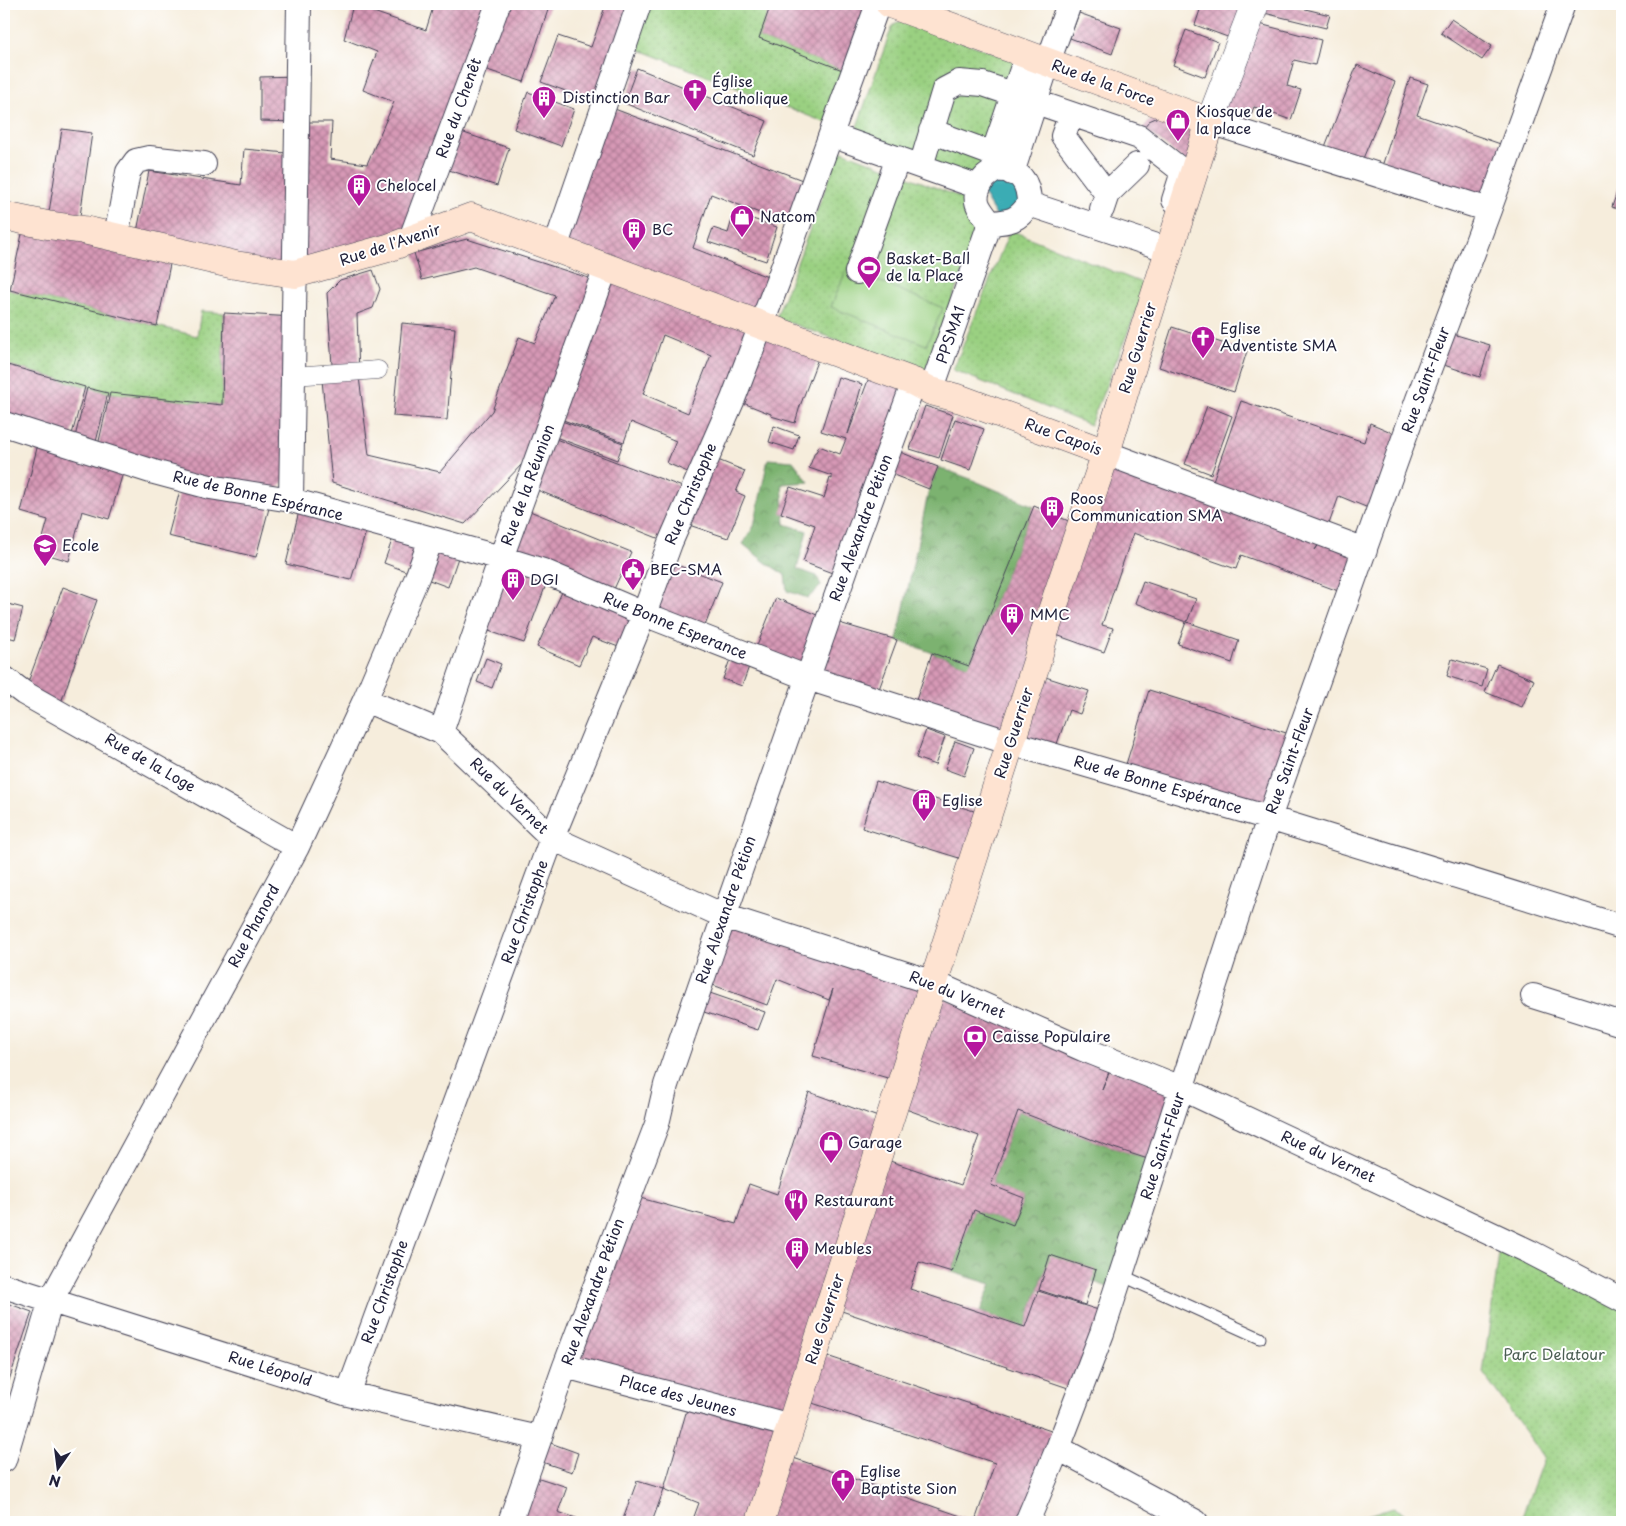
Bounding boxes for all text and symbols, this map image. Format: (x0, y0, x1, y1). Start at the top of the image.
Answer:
street label: Rue de la Force (1049, 52, 1158, 111)
street label: Rue du Chenêt (429, 54, 486, 161)
place label: Église Catholique (712, 69, 788, 109)
church icon: Église Catholique (682, 78, 708, 112)
building icon: Distinction Bar (531, 85, 557, 119)
place label: Distinction Bar (562, 85, 670, 108)
place label: Kiosque de la place (1196, 99, 1273, 139)
shop icon: Kiosque de la place (1165, 108, 1191, 142)
building icon: Chelocel (346, 173, 372, 207)
place label: Chelocel (376, 173, 436, 196)
shop icon: Natcom (729, 204, 755, 238)
place label: Natcom (760, 204, 816, 227)
street label: Rue de l'Avenir (336, 216, 443, 271)
building icon: BC (621, 217, 647, 251)
place label: BC (652, 217, 673, 240)
place label: Basket-Ball de la Place (886, 246, 970, 286)
sports icon: Basket-Ball de la Place (856, 255, 882, 289)
street label: Rue Guerrier (1112, 299, 1161, 396)
street label: PPSMA1 (929, 303, 970, 366)
place label: Eglise Adventiste SMA (1220, 316, 1337, 356)
street label: Rue Saint-Fleur (1395, 323, 1454, 436)
church icon: Eglise Adventiste SMA (1190, 325, 1216, 359)
street label: Rue Capois (1022, 411, 1105, 460)
street label: Rue de la Réunion (494, 420, 559, 548)
street label: Rue Christophe (658, 439, 721, 548)
street label: Rue Alexandre Pétion (822, 451, 897, 604)
street label: Rue de Bonne Espérance (171, 464, 346, 525)
place label: Roos Communication SMA (1070, 486, 1223, 526)
building icon: Roos Communication SMA (1039, 495, 1065, 529)
school or university icon: Ecole (32, 533, 58, 567)
place label: Ecole (62, 533, 99, 556)
public building icon: BEC-SMA (620, 557, 646, 591)
place label: BEC-SMA (650, 557, 722, 580)
building icon: DGI (500, 567, 526, 601)
place label: DGI (530, 567, 559, 590)
street label: Rue Bonne Esperance (600, 585, 751, 664)
building icon: MMC (999, 602, 1025, 636)
place label: MMC (1030, 602, 1070, 625)
street label: Rue Guerrier (987, 684, 1038, 781)
street label: Rue Saint-Fleur (1259, 704, 1318, 817)
street label: Rue de la Loge (101, 726, 201, 797)
street label: Rue de Bonne Espérance (1071, 748, 1245, 819)
street label: Rue du Vernet (465, 751, 555, 839)
building icon: Eglise (911, 788, 937, 822)
place label: Eglise (942, 788, 983, 811)
street label: Rue Alexandre Pétion (688, 832, 761, 987)
street label: Rue Christophe (494, 856, 553, 967)
street label: Rue Phanord (221, 879, 284, 971)
street label: Rue du Vernet (906, 964, 1009, 1023)
bank icon: Caisse Populaire (962, 1024, 988, 1058)
place label: Caisse Populaire (992, 1024, 1111, 1047)
street label: Rue Saint-Fleur (1133, 1089, 1190, 1202)
street label: Rue du Vernet (1278, 1124, 1380, 1188)
shop icon: Garage (818, 1130, 844, 1164)
place label: Garage (848, 1130, 902, 1153)
restaurant icon: Restaurant (783, 1188, 809, 1222)
place label: Restaurant (814, 1188, 894, 1211)
street label: Rue Alexandre Pétion (554, 1215, 629, 1368)
street label: Rue Christophe (354, 1236, 413, 1347)
building icon: Meubles (784, 1236, 810, 1270)
place label: Meubles (814, 1236, 872, 1259)
street label: Rue Guerrier (798, 1270, 849, 1367)
park label: Parc Delatour (1503, 1342, 1605, 1365)
street label: Rue Léopold (226, 1344, 315, 1391)
street label: Place des Jeunes (617, 1368, 740, 1421)
north arrow (32, 1444, 82, 1494)
place label: Eglise Baptiste Sion (860, 1459, 957, 1499)
church icon: Eglise Baptiste Sion (830, 1468, 856, 1502)
text: N (47, 1470, 63, 1493)

